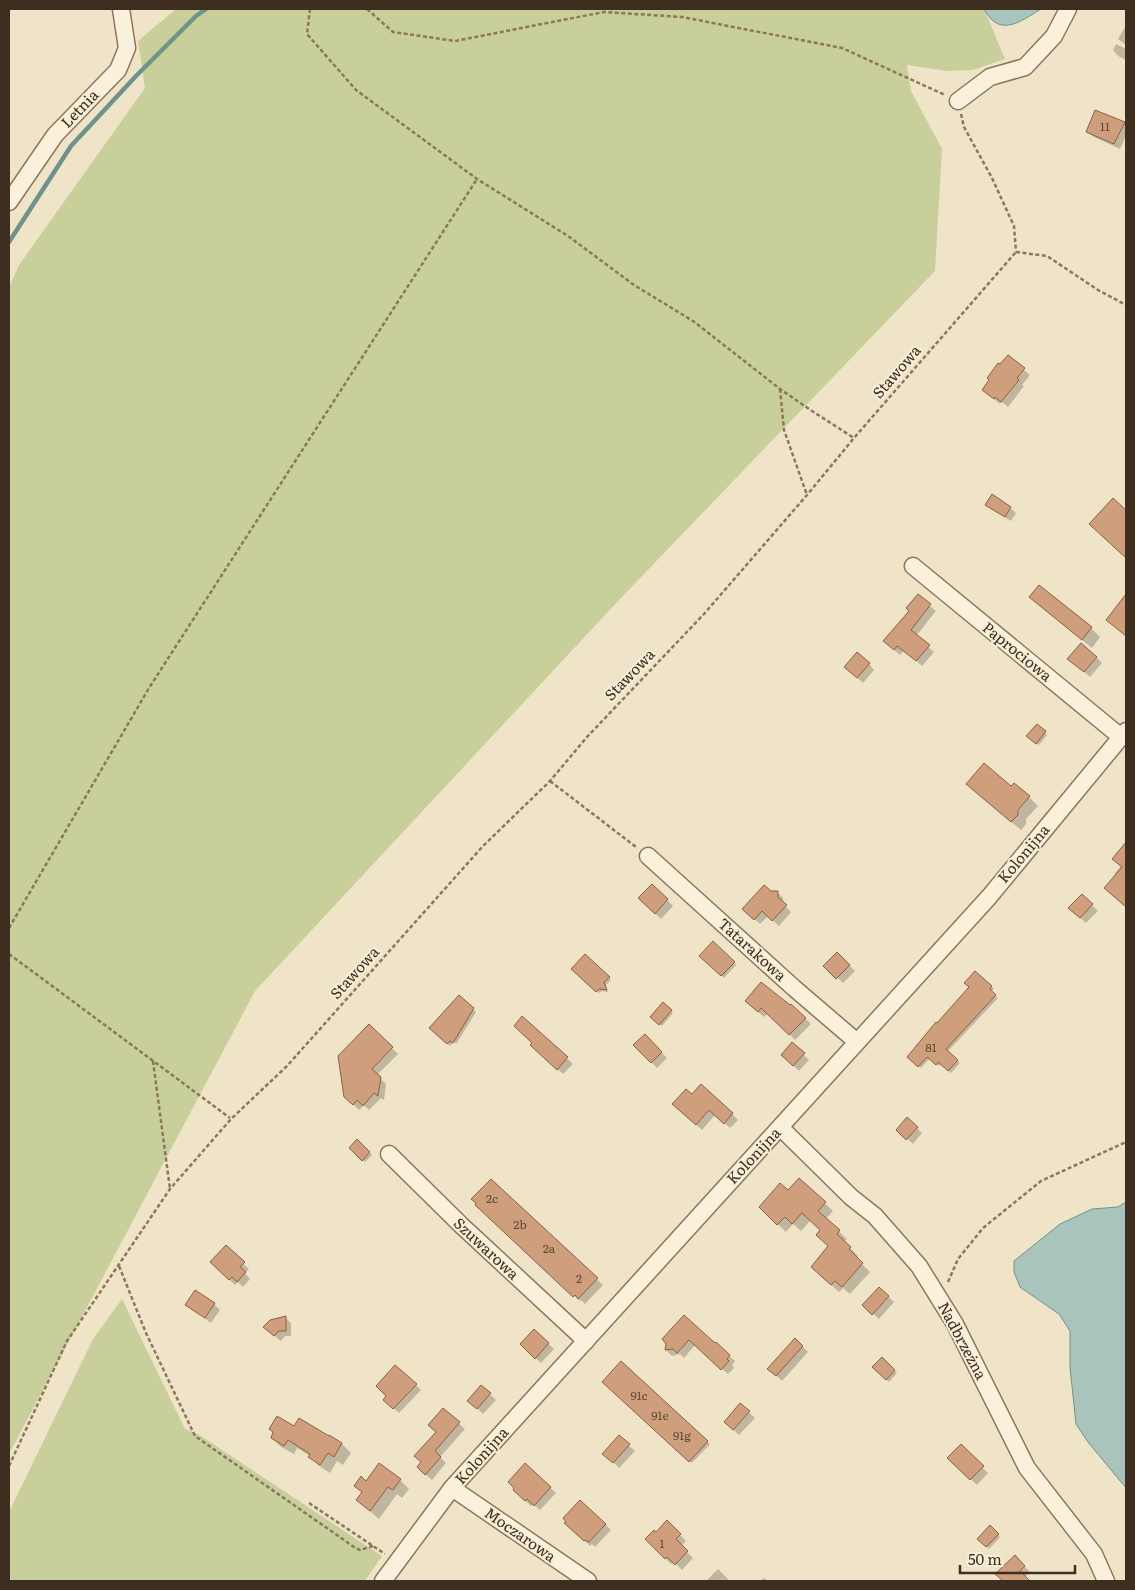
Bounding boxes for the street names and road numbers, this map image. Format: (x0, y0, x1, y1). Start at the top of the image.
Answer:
street label: Letnia (55, 83, 104, 132)
street label: Stawowa (866, 338, 926, 403)
street label: Paprociowa (978, 616, 1058, 687)
street label: Stawowa (598, 642, 660, 705)
street label: Kolonijna (991, 818, 1055, 887)
street label: Tatarakowa (714, 912, 793, 987)
street label: Stawowa (324, 940, 385, 1004)
street label: Kolonijna (720, 1121, 786, 1189)
street label: Szuwarowa (449, 1211, 526, 1285)
street label: Nadbrzeżna (933, 1297, 994, 1384)
street label: Kolonijna (449, 1420, 514, 1489)
street label: Moczarowa (480, 1501, 562, 1567)

